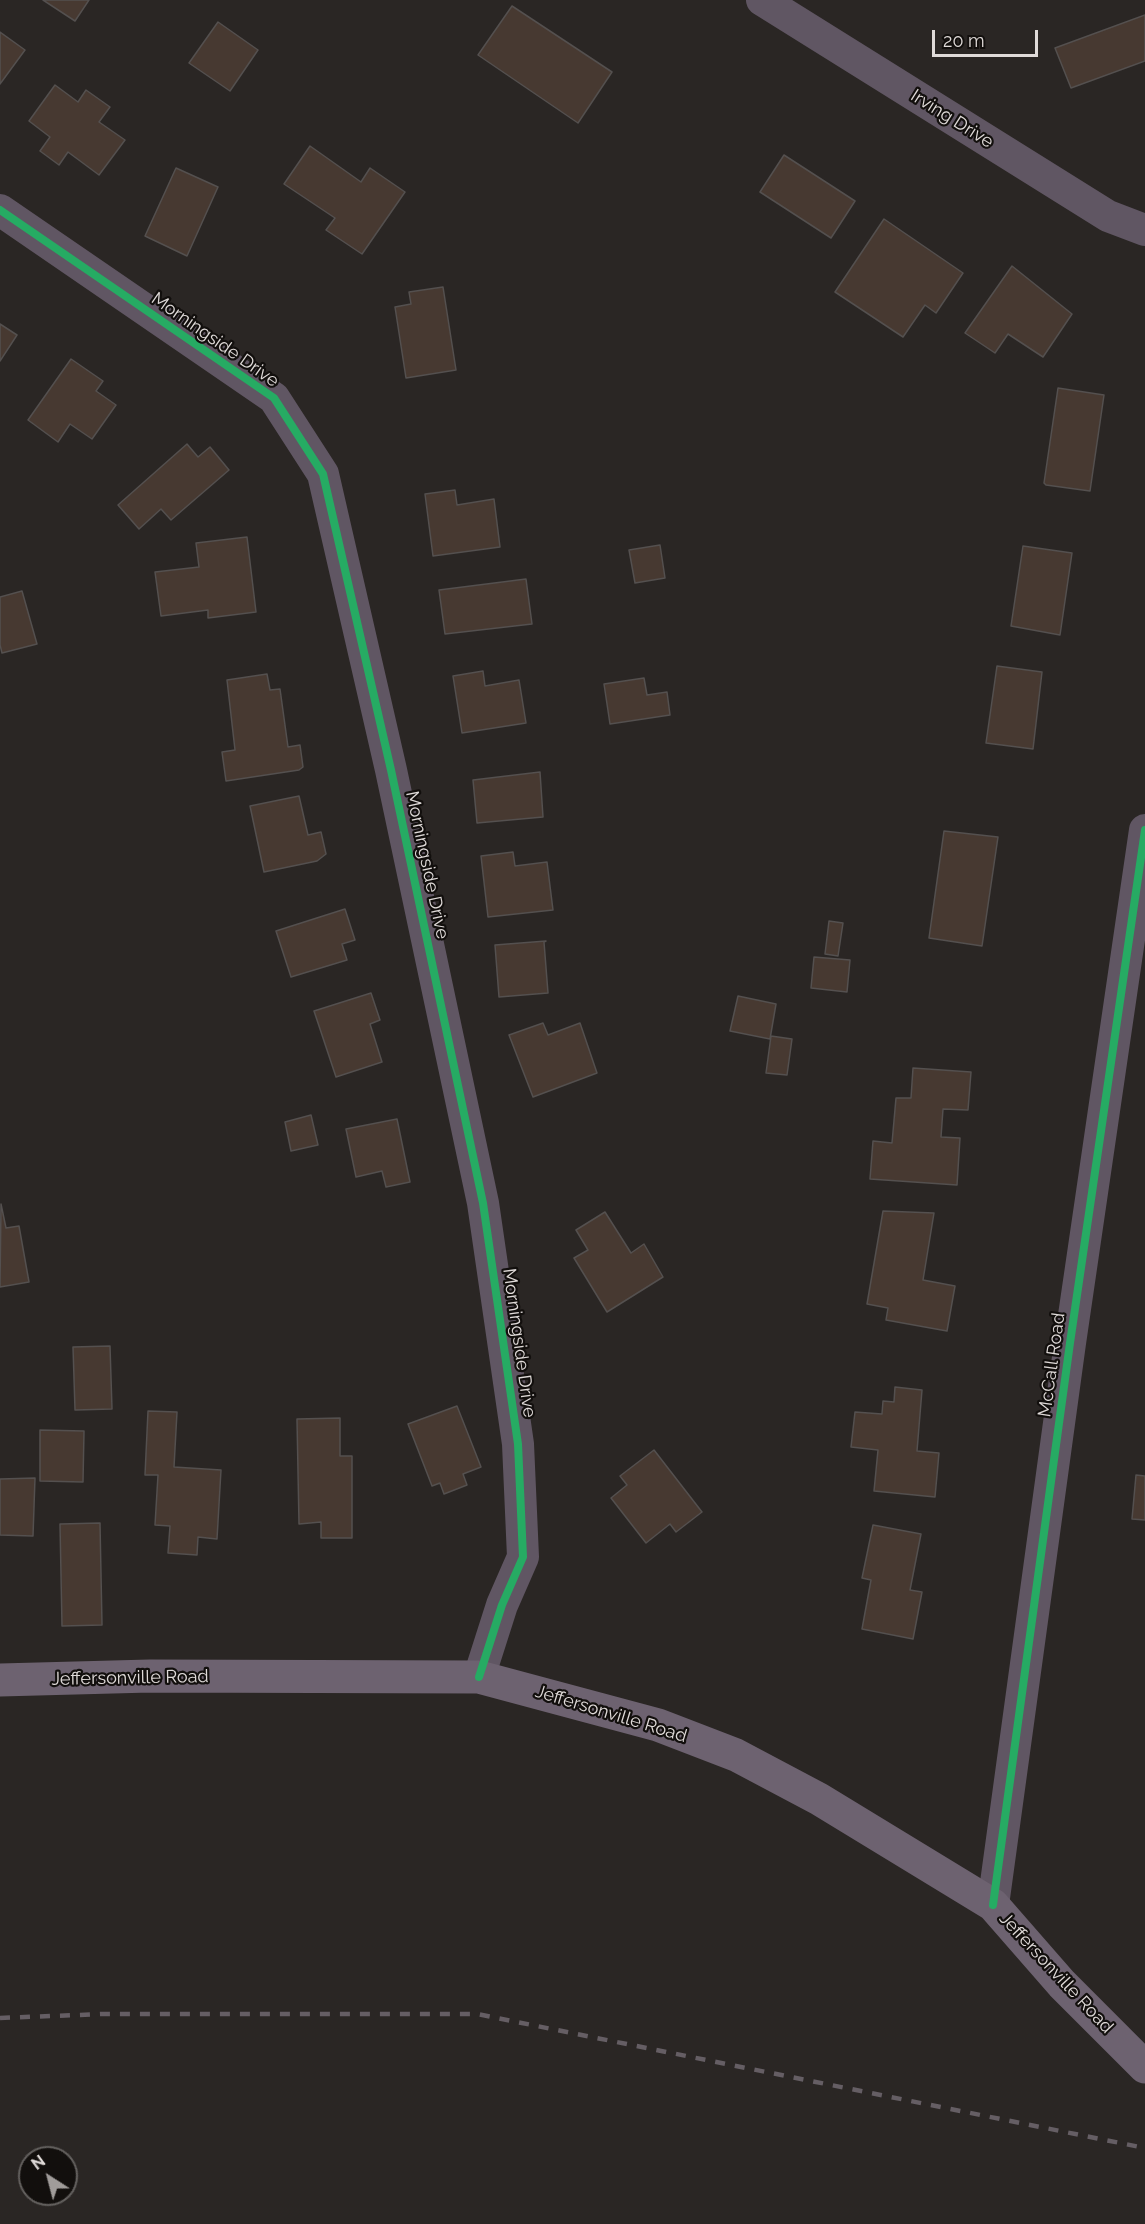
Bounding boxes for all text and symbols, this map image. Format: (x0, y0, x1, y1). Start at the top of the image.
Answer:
scale bar (935, 18, 1042, 56)
text: 20 m (943, 30, 985, 51)
street label: Irving Drive (907, 85, 997, 153)
street label: Morningside Drive (147, 288, 283, 392)
street label: Morningside Drive (401, 789, 453, 941)
street label: Morningside Drive (498, 1267, 540, 1419)
street label: McCall Road (1034, 1311, 1070, 1419)
street label: Jeffersonville Road (51, 1666, 209, 1690)
street label: Jeffersonville Road (533, 1681, 689, 1747)
street label: Jeffersonville Road (994, 1908, 1118, 2038)
north arrow (18, 2146, 78, 2206)
text: N (28, 2151, 49, 2174)

